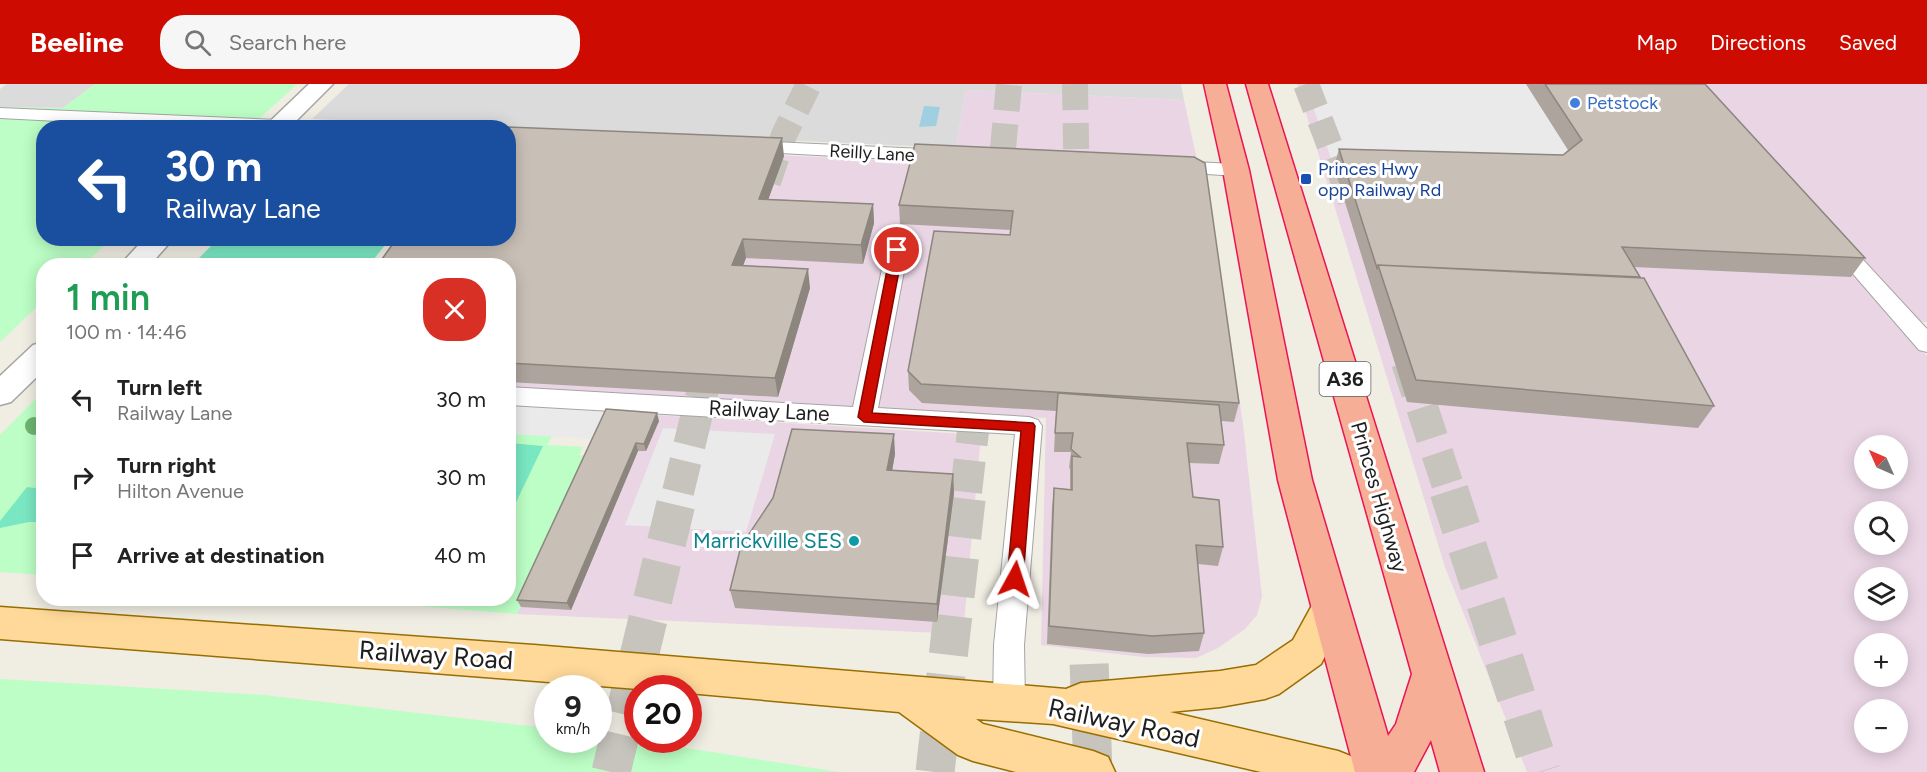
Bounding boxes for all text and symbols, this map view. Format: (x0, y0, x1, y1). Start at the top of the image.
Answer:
search box (160, 15, 580, 69)
text: Beeline (30, 25, 124, 59)
icon: search (181, 26, 214, 59)
text: Search here (229, 29, 346, 56)
text: Map (1636, 30, 1677, 55)
text: Directions (1710, 30, 1806, 55)
text: Saved (1839, 30, 1897, 55)
place label: Petstock (1587, 92, 1658, 114)
marker: Petstock (1568, 96, 1582, 110)
street label: Reilly Lane (829, 140, 915, 166)
text: 30 m (165, 141, 262, 192)
icon: left (66, 144, 144, 222)
place label: Princes Hwy opp Railway Rd (1318, 158, 1441, 201)
marker: Princes Hwy opp Railway Rd (1299, 172, 1313, 186)
text: Railway Lane (165, 192, 321, 225)
pin (871, 224, 922, 275)
icon: arrive (880, 233, 913, 266)
text: 1 min (66, 276, 150, 319)
button: close (423, 278, 486, 341)
text: 100 m · 14:46 (66, 320, 186, 344)
road number: A36 (1320, 362, 1370, 396)
text: Turn left (117, 374, 203, 401)
icon: left (66, 383, 99, 416)
text: 30 m (436, 386, 486, 413)
street label: Railway Lane (708, 395, 830, 426)
text: Railway Lane (117, 401, 232, 425)
street label: Princes Highway (1346, 418, 1413, 575)
north arrow (1854, 435, 1908, 489)
map controls (1854, 435, 1908, 753)
text: Turn right (117, 452, 216, 479)
icon: right (66, 461, 99, 494)
text: 30 m (436, 464, 486, 491)
text: Hilton Avenue (117, 479, 244, 503)
button: search (1854, 501, 1908, 555)
place label: Marrickville SES (693, 528, 842, 553)
marker: Marrickville SES (847, 534, 861, 548)
icon: arrive (66, 539, 99, 572)
text: Arrive at destination (117, 542, 325, 569)
text: 40 m (434, 542, 486, 569)
position arrow (983, 547, 1047, 611)
button: layers (1854, 567, 1908, 621)
button: + (1854, 633, 1908, 687)
street label: Railway Road (358, 634, 514, 676)
speed limit sign: 20 (624, 675, 702, 753)
text: 9 (564, 688, 582, 725)
street label: Railway Road (1045, 691, 1203, 755)
button: − (1854, 699, 1908, 753)
text: km/h (556, 720, 590, 738)

